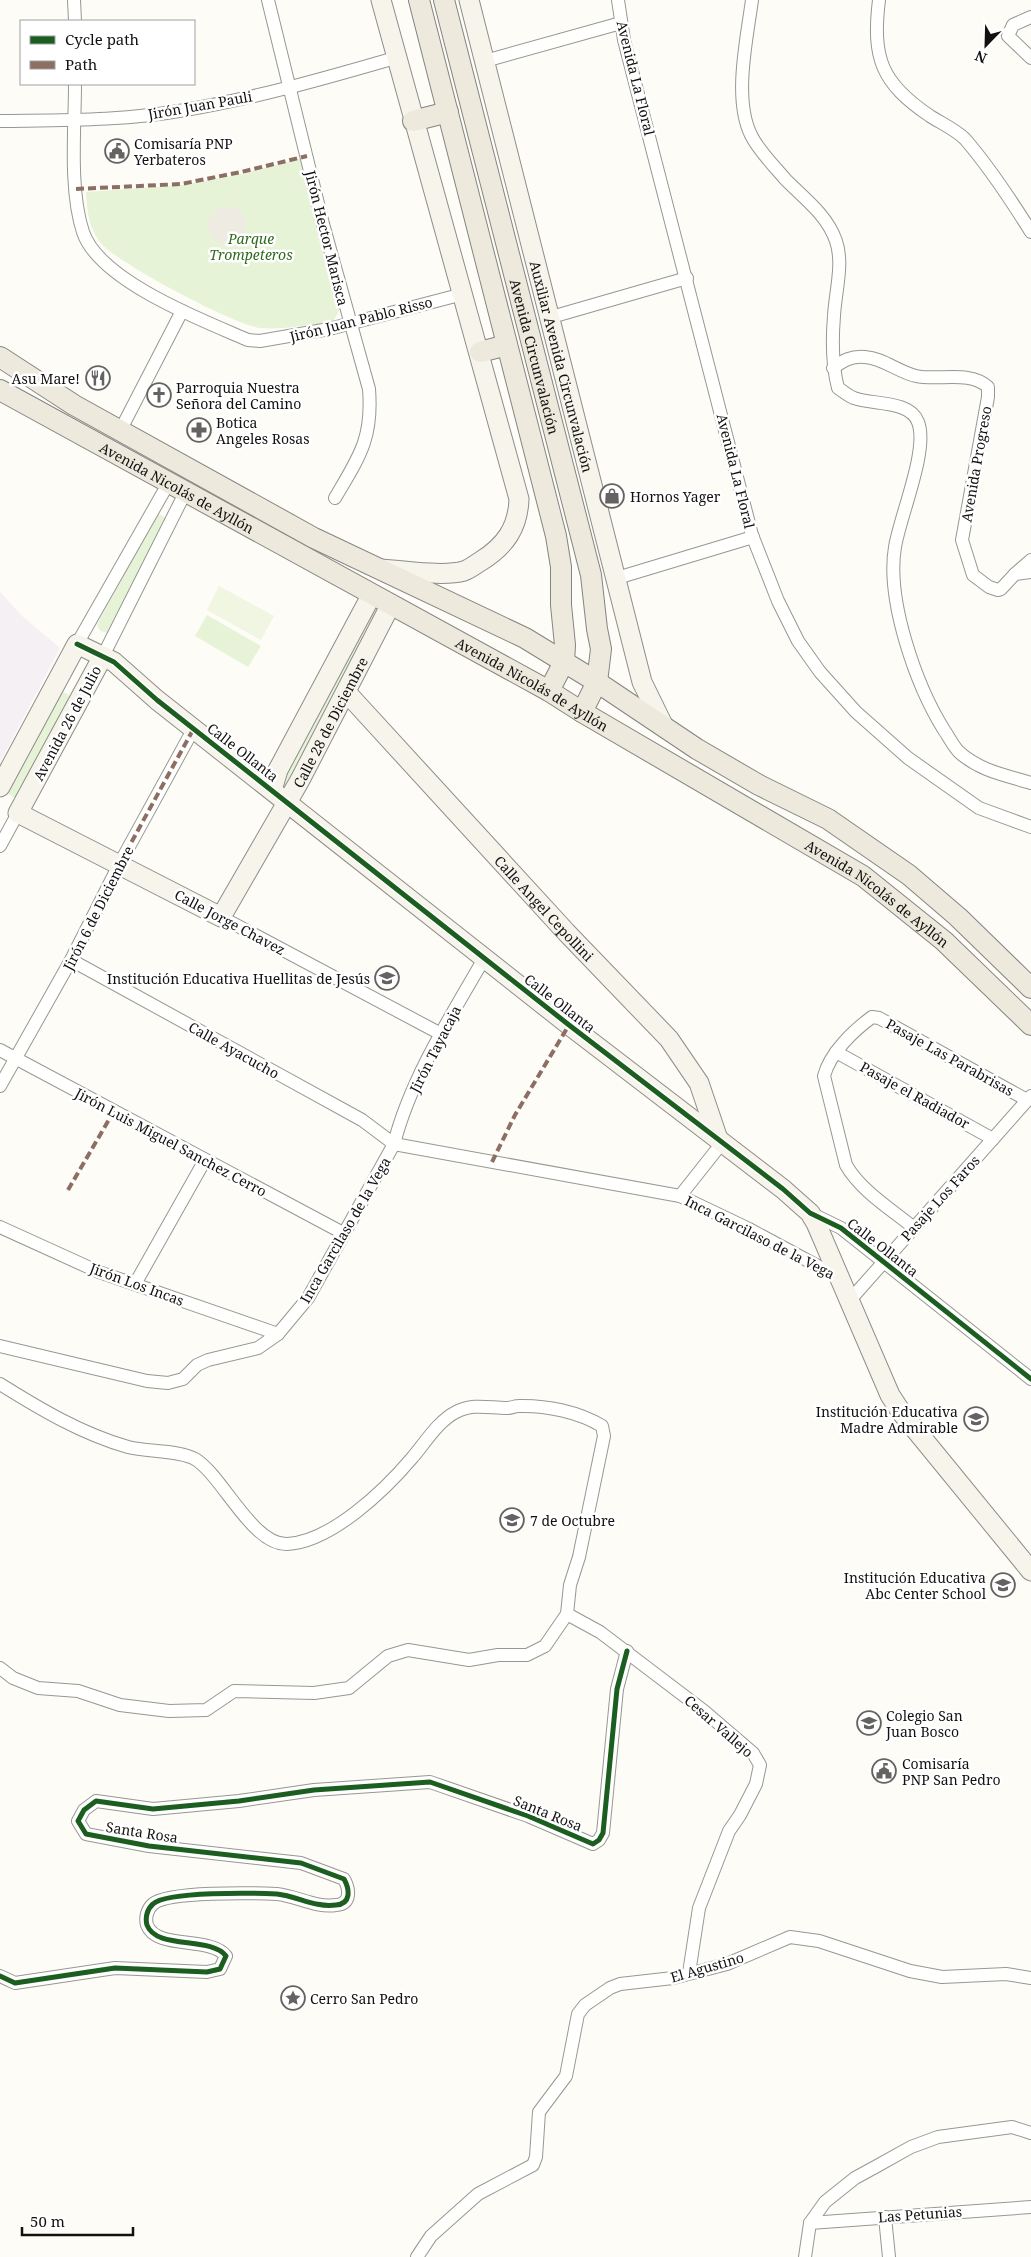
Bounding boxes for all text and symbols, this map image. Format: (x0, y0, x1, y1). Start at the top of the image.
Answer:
street label: Avenida La Floral (613, 19, 660, 138)
legend (20, 20, 195, 85)
north arrow (961, 20, 1011, 70)
text: Cycle path (65, 29, 140, 49)
text: N (972, 47, 990, 68)
text: Path (65, 54, 98, 74)
street label: Jirón Juan Pauli (146, 86, 254, 124)
place label: Comisaría PNP Yerbateros (133, 134, 233, 169)
public building icon: Comisaría PNP Yerbateros (104, 138, 130, 164)
street label: Jirón Hector Marisca (301, 167, 353, 308)
park label: Parque Trompeteros (209, 229, 293, 264)
street label: Auxiliar Avenida Circunvalación (526, 259, 598, 474)
street label: Avenida Circunvalación (506, 277, 564, 436)
street label: Jirón Juan Pablo Risso (287, 292, 434, 346)
restaurant icon: Asu Mare! (85, 365, 111, 391)
place label: Asu Mare! (12, 369, 80, 388)
place label: Parroquia Nuestra Señora del Camino (176, 378, 301, 413)
church icon: Parroquia Nuestra Señora del Camino (146, 382, 172, 408)
street label: Avenida Progreso (956, 405, 996, 523)
street label: Avenida La Floral (713, 412, 760, 531)
place label: Botica Angeles Rosas (216, 413, 309, 448)
pharmacy icon: Botica Angeles Rosas (186, 417, 212, 443)
street label: Avenida Nicolás de Ayllón (97, 437, 258, 537)
shop icon: Hornos Yager (599, 483, 625, 509)
place label: Hornos Yager (630, 487, 721, 506)
street label: Avenida Nicolás de Ayllón (453, 632, 612, 735)
street label: Calle 28 de Diciembre (288, 653, 372, 791)
street label: Avenida 26 de Julio (29, 662, 105, 784)
street label: Calle Ollanta (204, 718, 282, 786)
street label: Avenida Nicolás de Ayllón (802, 835, 953, 951)
street label: Jirón 6 de Diciembre (58, 842, 138, 974)
street label: Calle Angel Cepollini (491, 851, 599, 965)
street label: Calle Jorge Chavez (171, 885, 289, 959)
school or university icon: Institución Educativa Huellitas de Jesús (374, 965, 400, 991)
place label: Institución Educativa Huellitas de Jesús (107, 969, 370, 988)
street label: Calle Ollanta (521, 969, 599, 1037)
street label: Jirón Tayacaja (404, 1002, 465, 1097)
street label: Pasaje Las Parabrisas (883, 1014, 1017, 1100)
street label: Calle Ayacucho (185, 1017, 283, 1083)
street label: Pasaje el Radiador (857, 1057, 974, 1133)
street label: Jirón Luis Miguel Sanchez Cerro (71, 1083, 270, 1201)
street label: Pasaje Los Faros (896, 1151, 984, 1245)
street label: Inca Garcilaso de la Vega (295, 1153, 395, 1307)
street label: Inca Garcilaso de la Vega (682, 1191, 838, 1283)
street label: Calle Ollanta (844, 1213, 922, 1281)
street label: Jirón Los Incas (86, 1258, 187, 1310)
place label: Institución Educativa Madre Admirable (816, 1402, 958, 1437)
school or university icon: Institución Educativa Madre Admirable (963, 1406, 989, 1432)
school or university icon: 7 de Octubre (499, 1507, 525, 1533)
place label: 7 de Octubre (530, 1511, 615, 1530)
place label: Institución Educativa Abc Center School (844, 1568, 987, 1603)
school or university icon: Institución Educativa Abc Center School (990, 1572, 1016, 1598)
street label: Cesar Vallejo (681, 1691, 757, 1761)
place label: Colegio San Juan Bosco (885, 1706, 963, 1741)
school or university icon: Colegio San Juan Bosco (856, 1710, 882, 1736)
place label: Comisaría PNP San Pedro (902, 1754, 1001, 1789)
public building icon: Comisaría PNP San Pedro (871, 1758, 897, 1784)
street label: Santa Rosa (511, 1791, 585, 1835)
street label: Santa Rosa (105, 1817, 179, 1847)
street label: El Agustino (668, 1947, 746, 1987)
place icon: Cerro San Pedro (280, 1985, 306, 2011)
place label: Cerro San Pedro (310, 1989, 418, 2008)
street label: Las Petunias (877, 2202, 963, 2226)
scale bar (22, 2204, 134, 2236)
text: 50 m (30, 2211, 65, 2231)

